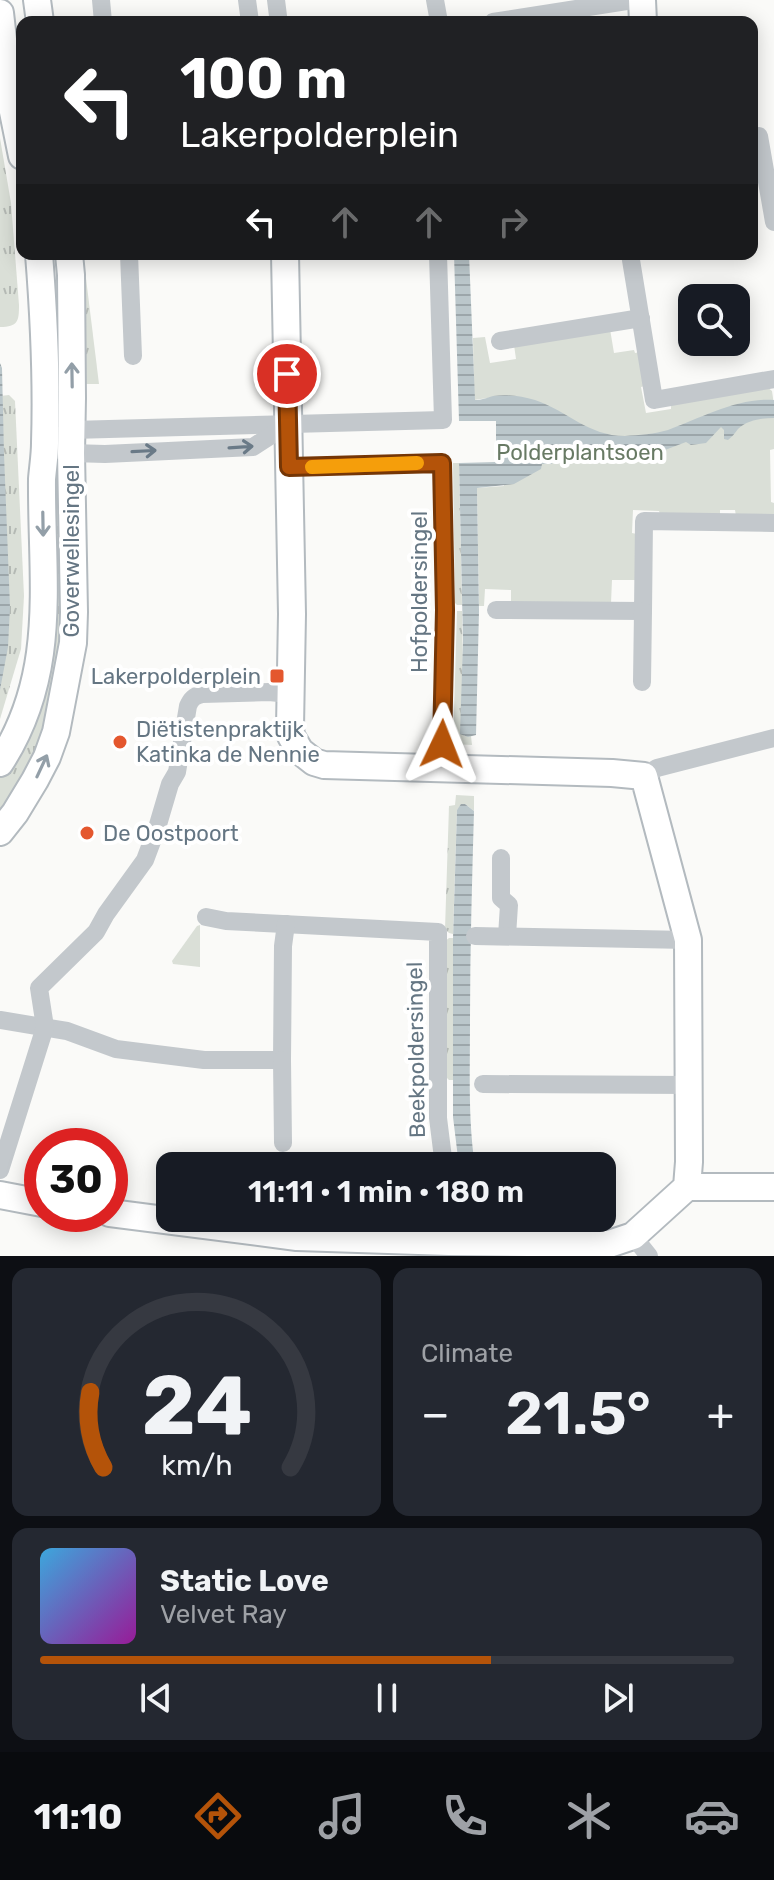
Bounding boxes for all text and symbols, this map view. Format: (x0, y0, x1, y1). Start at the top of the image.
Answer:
text: 100 m (180, 46, 347, 112)
icon: left (48, 48, 152, 152)
text: Lakerpolderplein (180, 113, 459, 156)
icon: left (239, 200, 283, 244)
icon: ahead (323, 200, 367, 244)
icon: ahead (407, 200, 451, 244)
icon: right (491, 200, 535, 244)
map controls (678, 284, 750, 356)
button: search (678, 284, 750, 356)
pin (253, 340, 321, 408)
icon: arrive (265, 352, 309, 396)
one-way arrow (64, 362, 80, 389)
one-way arrow (227, 439, 254, 454)
park label: Polderplantsoen (496, 439, 664, 466)
one-way arrow (130, 444, 157, 459)
street label: Goverwellesingel (58, 464, 85, 638)
one-way arrow (35, 510, 51, 537)
street label: Hofpoldersingel (406, 511, 433, 673)
place label: Lakerpolderplein (91, 663, 261, 690)
marker: Lakerpolderplein (268, 667, 286, 685)
position arrow (400, 702, 484, 786)
place label: Diëtistenpraktijk Katinka de Nennie (136, 716, 320, 768)
marker: Diëtistenpraktijk Katinka de Nennie (111, 733, 129, 751)
one-way arrow (35, 755, 50, 779)
place label: De Oostpoort (103, 820, 239, 847)
marker: De Oostpoort (78, 824, 96, 842)
street label: Beekpoldersingel (401, 962, 431, 1138)
speed limit sign: 30 (24, 1128, 128, 1232)
text: 11:11 · 1 min · 180 m (248, 1174, 524, 1210)
text: Climate (421, 1338, 513, 1369)
text: 24 (141, 1356, 252, 1455)
text: 21.5° (505, 1378, 651, 1449)
text: − (421, 1388, 450, 1440)
text: + (707, 1388, 734, 1440)
text: km/h (161, 1448, 232, 1482)
text: Static Love (160, 1563, 329, 1599)
text: Velvet Ray (160, 1599, 287, 1630)
icon: previous (134, 1676, 178, 1720)
icon: pause (365, 1676, 409, 1720)
icon: next (596, 1676, 640, 1720)
icon: directions (190, 1788, 246, 1844)
icon: music (314, 1788, 370, 1844)
icon: phone (437, 1788, 493, 1844)
icon: climate (561, 1788, 617, 1844)
icon: car (684, 1788, 740, 1844)
text: 11:10 (34, 1795, 122, 1838)

